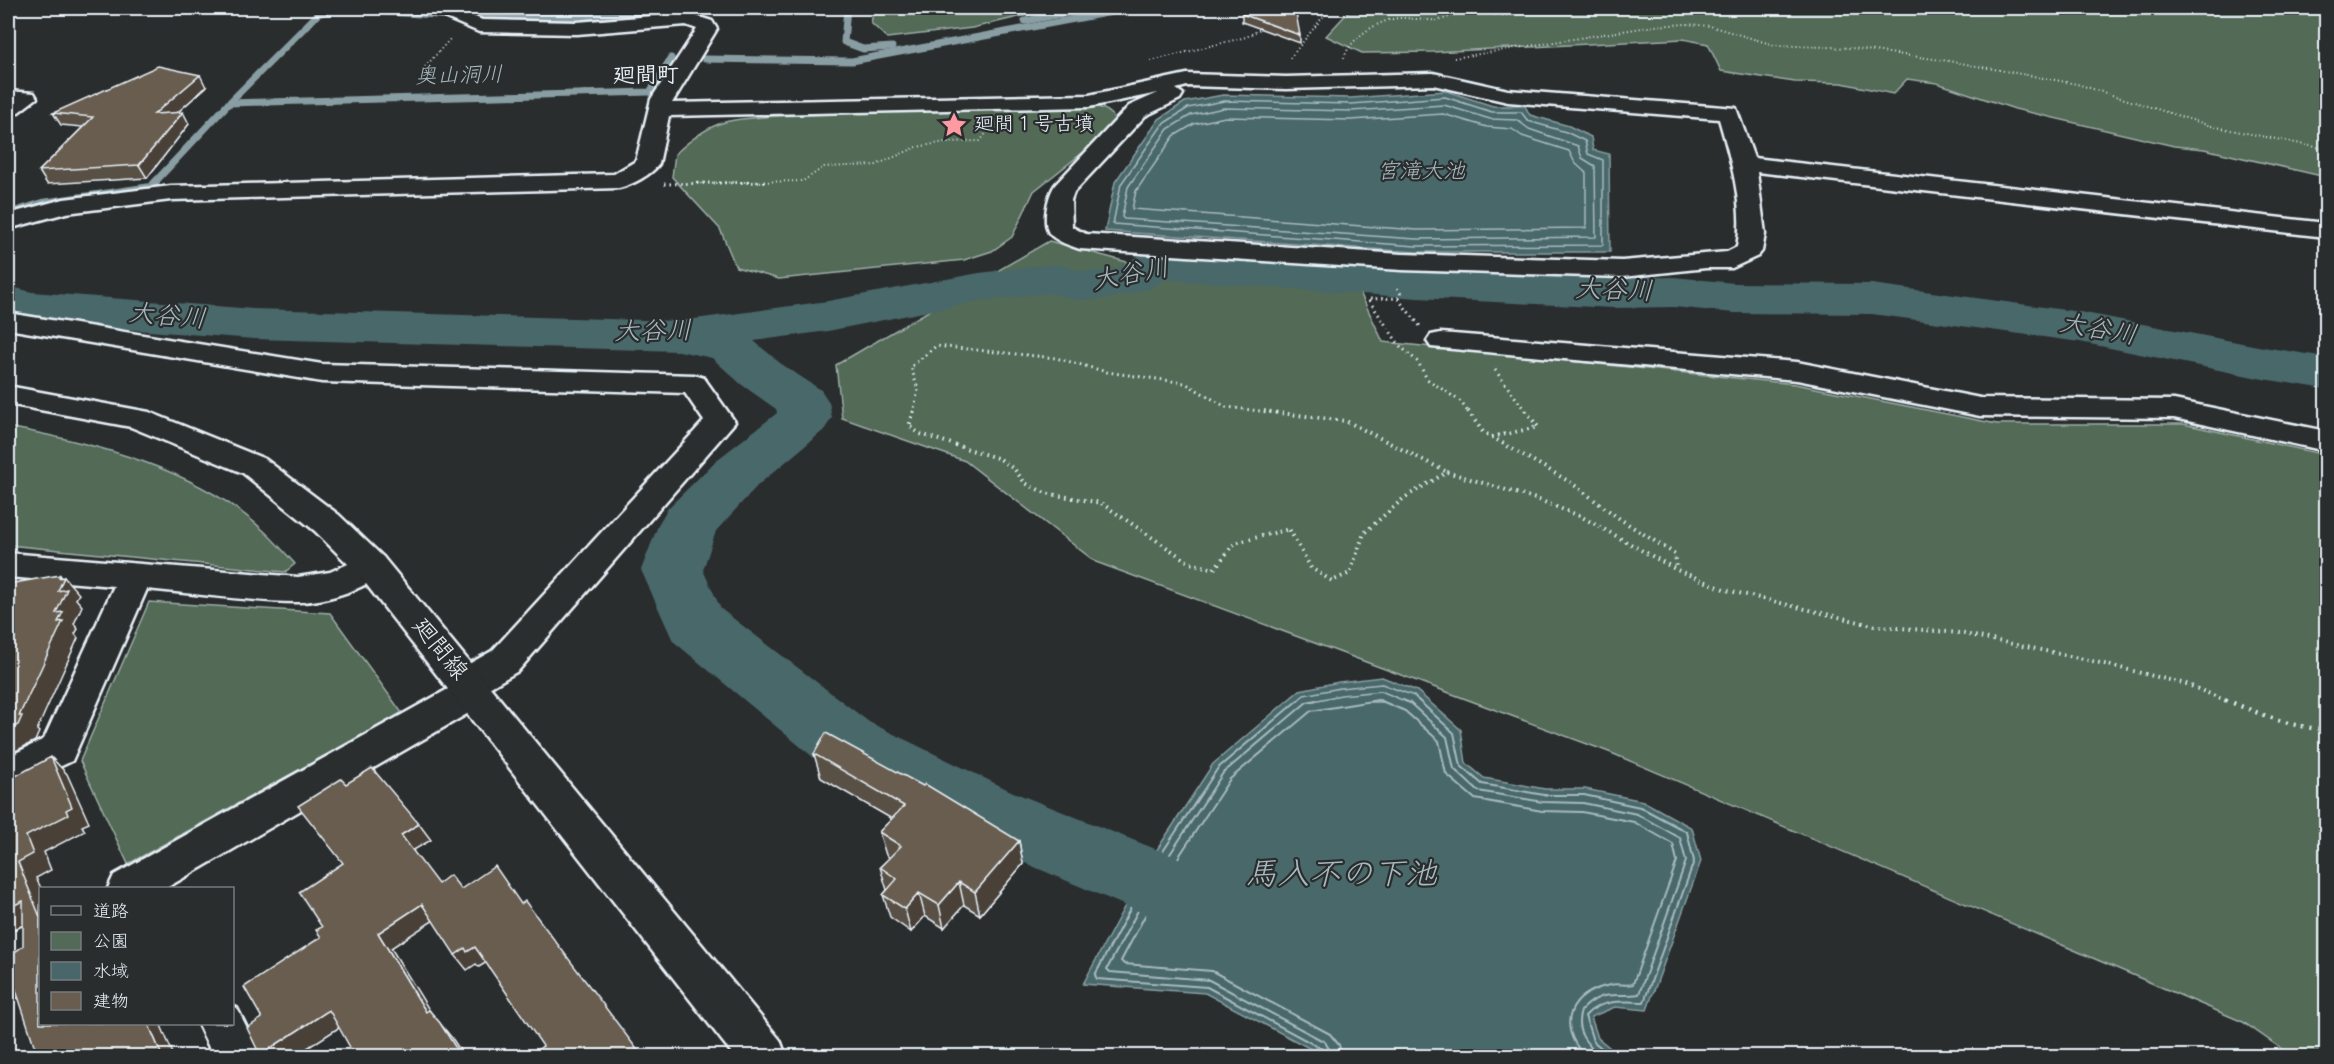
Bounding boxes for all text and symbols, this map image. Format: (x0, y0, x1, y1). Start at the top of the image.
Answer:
water label: 奥山洞川 (415, 60, 503, 94)
district label: 廻間町 (613, 61, 679, 93)
place icon: 廻間１号古墳 (939, 110, 969, 140)
place label: 廻間１号古墳 (974, 111, 1094, 140)
water label: 宮滝大池 (1377, 157, 1466, 189)
water label: 大谷川 (1089, 250, 1173, 302)
water label: 大谷川 (1574, 272, 1654, 312)
water label: 大谷川 (126, 296, 208, 340)
water label: 大谷川 (2056, 306, 2140, 356)
water label: 大谷川 (614, 313, 692, 353)
street label: 廻間線 (403, 611, 475, 689)
water label: 馬入不の下池 (1245, 853, 1438, 900)
legend (39, 887, 234, 1025)
text: 道路 (93, 900, 129, 926)
text: 公園 (93, 930, 129, 956)
text: 水域 (93, 960, 129, 986)
text: 建物 (93, 990, 129, 1016)

